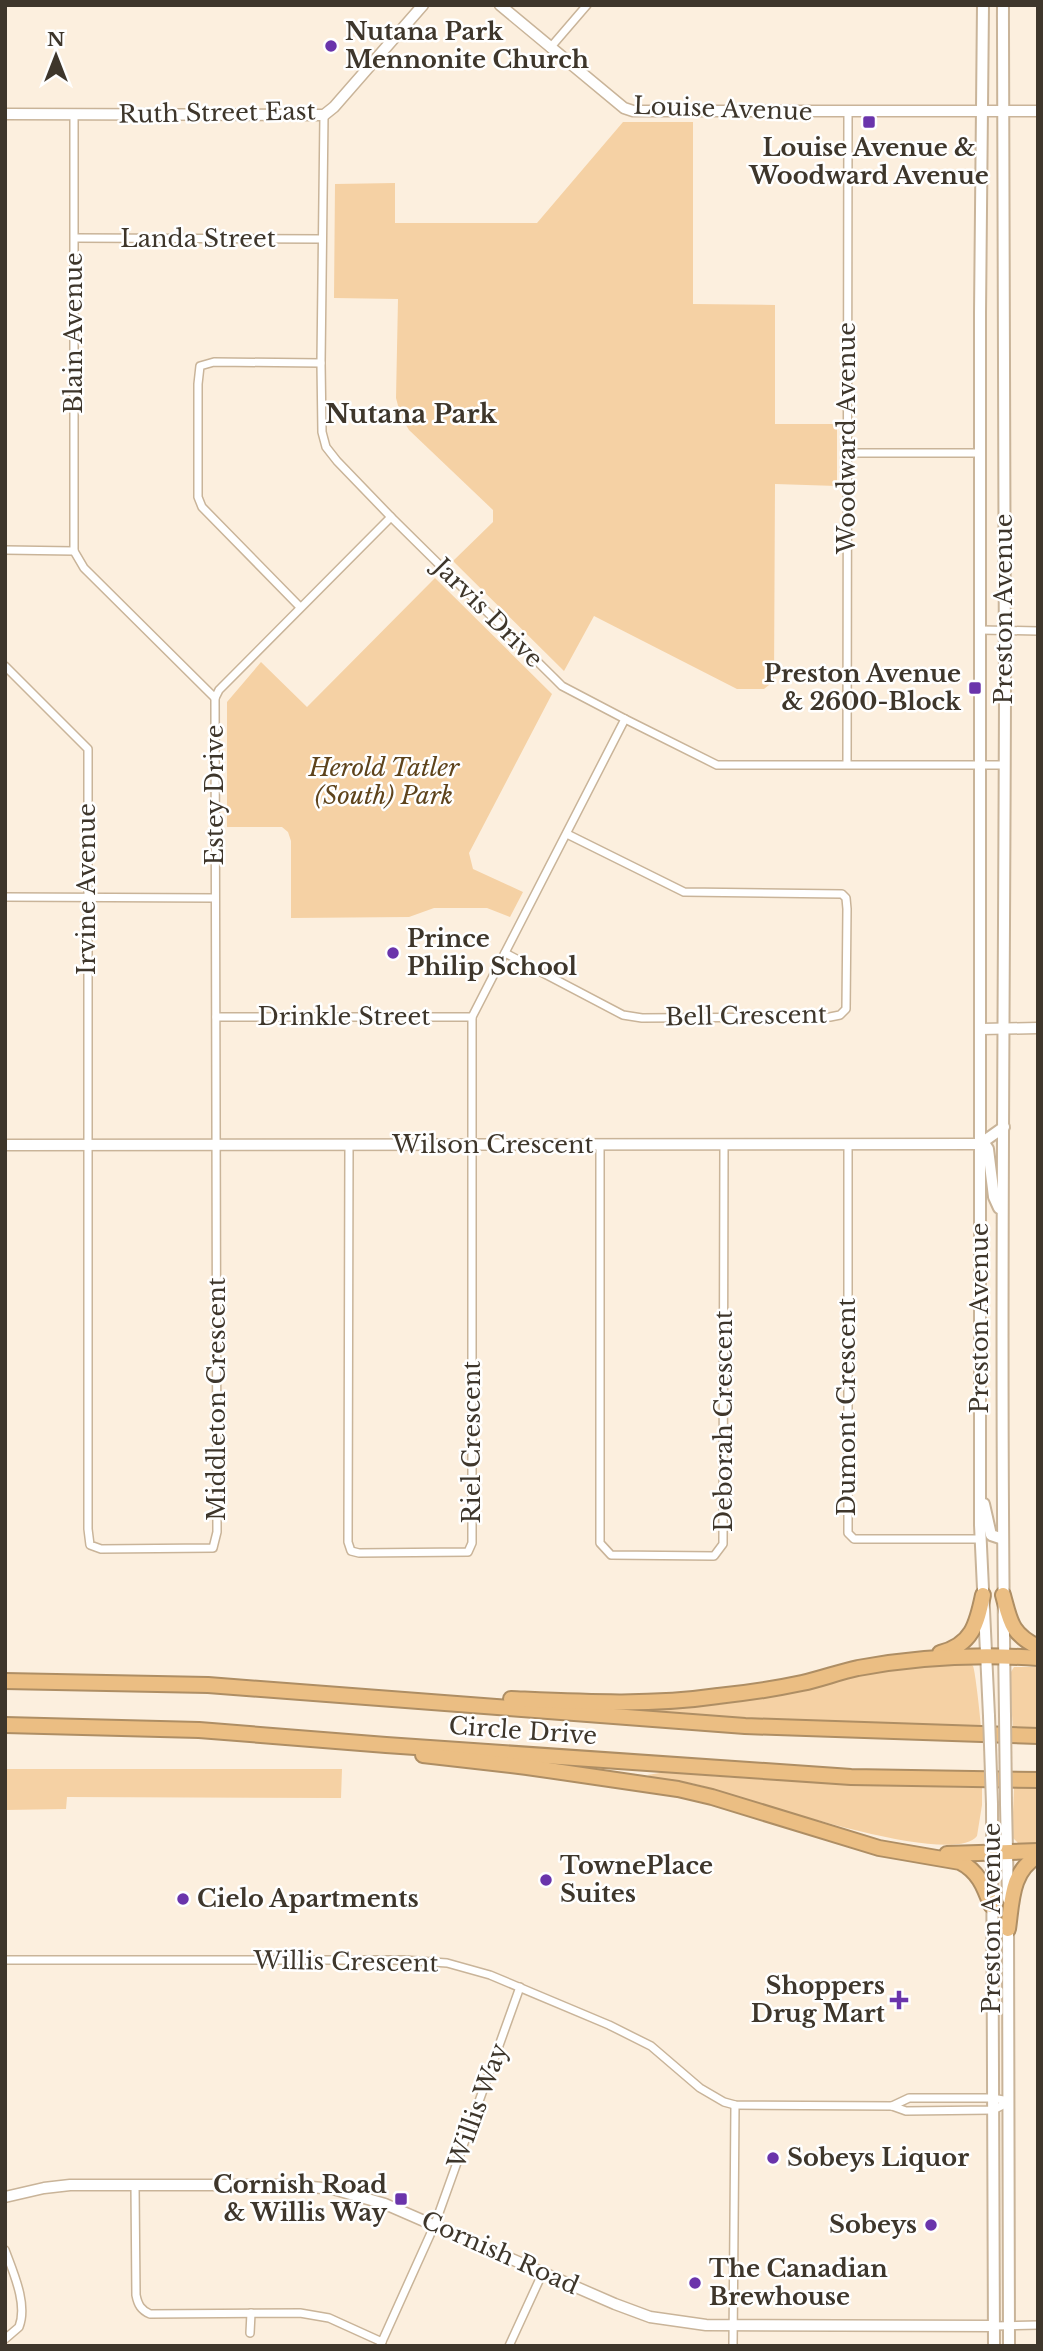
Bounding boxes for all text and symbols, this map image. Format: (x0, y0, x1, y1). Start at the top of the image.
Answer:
place label: Nutana Park Mennonite Church (345, 17, 589, 74)
north arrow (21, 21, 91, 91)
text: N (47, 28, 65, 51)
marker: Nutana Park Mennonite Church (323, 38, 339, 54)
street label: Louise Avenue (633, 91, 813, 126)
street label: Ruth Street East (118, 96, 316, 129)
marker: Louise Avenue & Woodward Avenue (861, 114, 877, 130)
place label: Louise Avenue & Woodward Avenue (748, 133, 989, 190)
street label: Landa Street (120, 224, 276, 253)
street label: Blain Avenue (59, 252, 88, 414)
street label: Woodward Avenue (832, 322, 861, 555)
district label: Nutana Park (325, 398, 497, 430)
street label: Preston Avenue (989, 514, 1018, 704)
street label: Jarvis Drive (426, 550, 549, 673)
place label: Preston Avenue & 2600-Block (764, 659, 962, 716)
marker: Preston Avenue & 2600-Block (967, 680, 983, 696)
street label: Estey Drive (200, 725, 229, 865)
park label: Herold Tatler (South) Park (308, 753, 460, 810)
street label: Irvine Avenue (72, 803, 101, 975)
place label: Prince Philip School (407, 924, 578, 981)
marker: Prince Philip School (385, 945, 401, 961)
street label: Bell Crescent (665, 1000, 827, 1031)
street label: Drinkle Street (258, 1002, 430, 1031)
street label: Wilson Crescent (391, 1130, 594, 1159)
street label: Preston Avenue (965, 1223, 994, 1413)
street label: Middleton Crescent (202, 1277, 231, 1521)
street label: Dumont Crescent (832, 1298, 861, 1516)
street label: Deborah Crescent (709, 1310, 738, 1532)
street label: Riel Crescent (457, 1361, 486, 1523)
street label: Circle Drive (448, 1711, 598, 1750)
street label: Preston Avenue (977, 1823, 1006, 2013)
place label: TownePlace Suites (560, 1851, 713, 1908)
marker: TownePlace Suites (538, 1872, 554, 1888)
place label: Cielo Apartments (197, 1884, 419, 1913)
marker: Cielo Apartments (175, 1891, 191, 1907)
street label: Willis Crescent (252, 1945, 439, 1978)
place label: Shoppers Drug Mart (751, 1971, 886, 2028)
marker: Shoppers Drug Mart (891, 1992, 907, 2008)
street label: Willis Way (441, 2039, 514, 2173)
place label: Sobeys Liquor (787, 2143, 969, 2172)
marker: Sobeys Liquor (765, 2150, 781, 2166)
place label: Cornish Road & Willis Way (213, 2170, 387, 2227)
marker: Cornish Road & Willis Way (393, 2191, 409, 2207)
street label: Cornish Road (417, 2205, 583, 2300)
place label: Sobeys (829, 2210, 917, 2239)
marker: Sobeys (923, 2217, 939, 2233)
place label: The Canadian Brewhouse (709, 2254, 888, 2311)
marker: The Canadian Brewhouse (687, 2275, 703, 2291)

